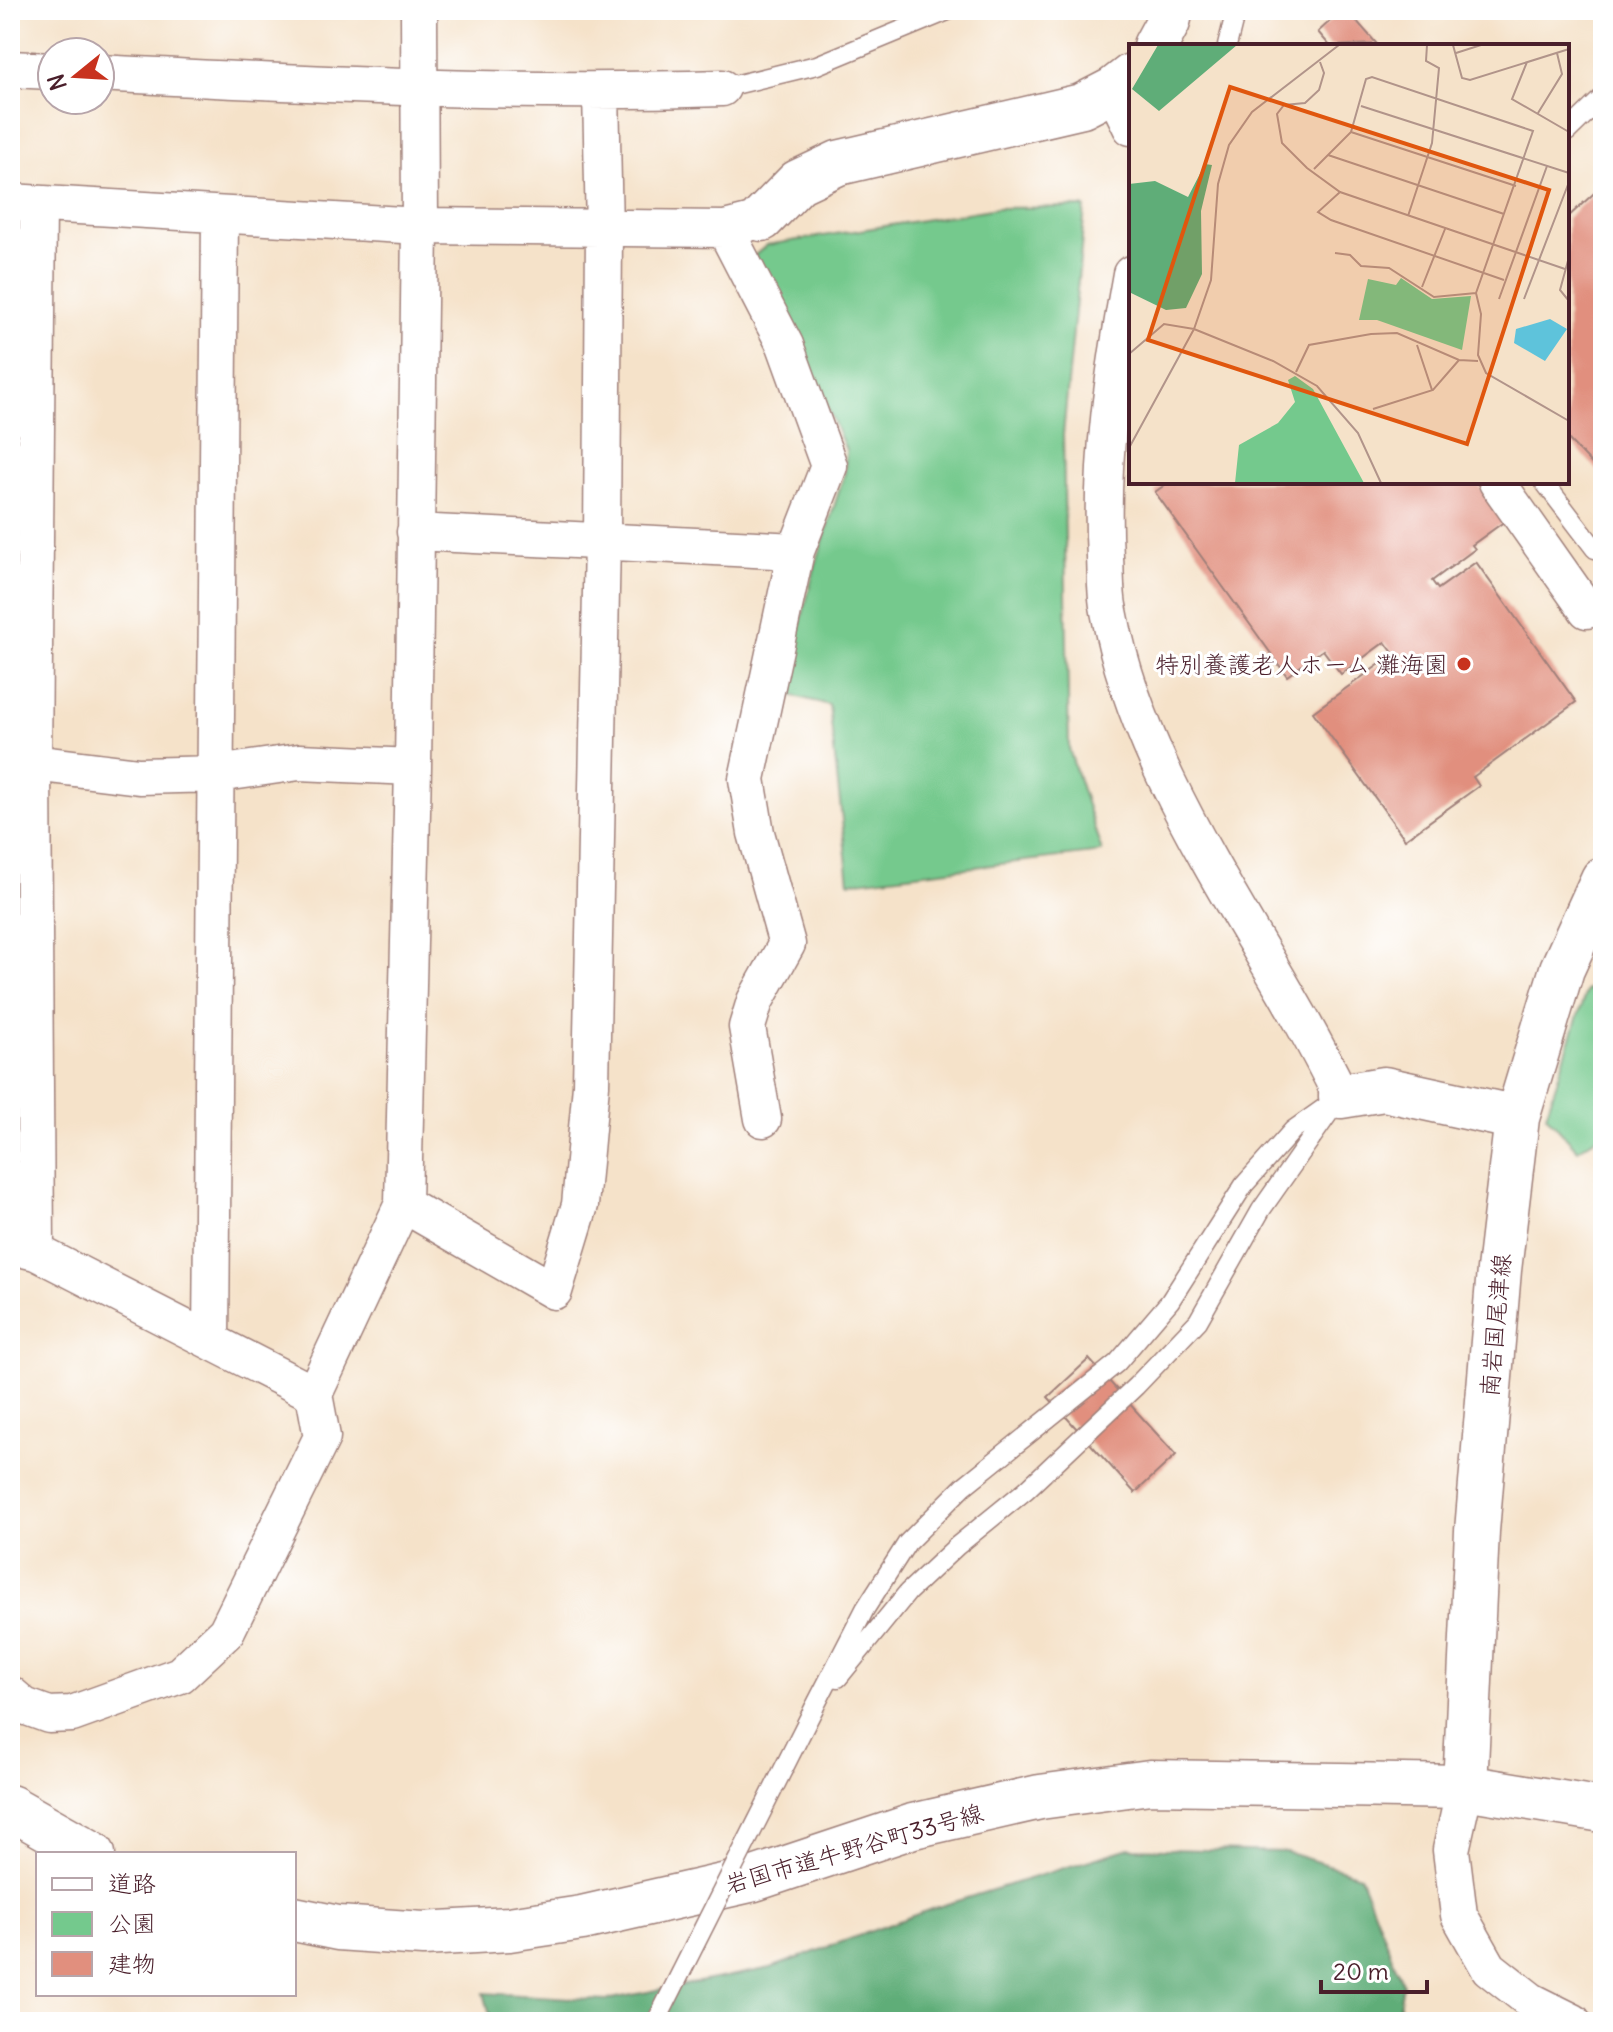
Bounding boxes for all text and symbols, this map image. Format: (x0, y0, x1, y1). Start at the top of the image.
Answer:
north arrow (36, 36, 116, 116)
inset map (1129, 44, 1569, 484)
text: N (41, 71, 73, 94)
place label: 特別養護老人ホーム 灘海園 (1155, 649, 1448, 679)
marker: 特別養護老人ホーム 灘海園 (1455, 655, 1473, 673)
street label: 南岩国尾津線 (1474, 1252, 1516, 1398)
street label: 岩国市道牛野谷町33号線 (721, 1797, 987, 1899)
legend (36, 1852, 296, 1996)
text: 道路 (108, 1868, 156, 1898)
text: 公園 (108, 1908, 156, 1938)
scale bar (1321, 1944, 1427, 1994)
text: 建物 (108, 1948, 156, 1978)
text: 20 m (1333, 1956, 1389, 1986)

